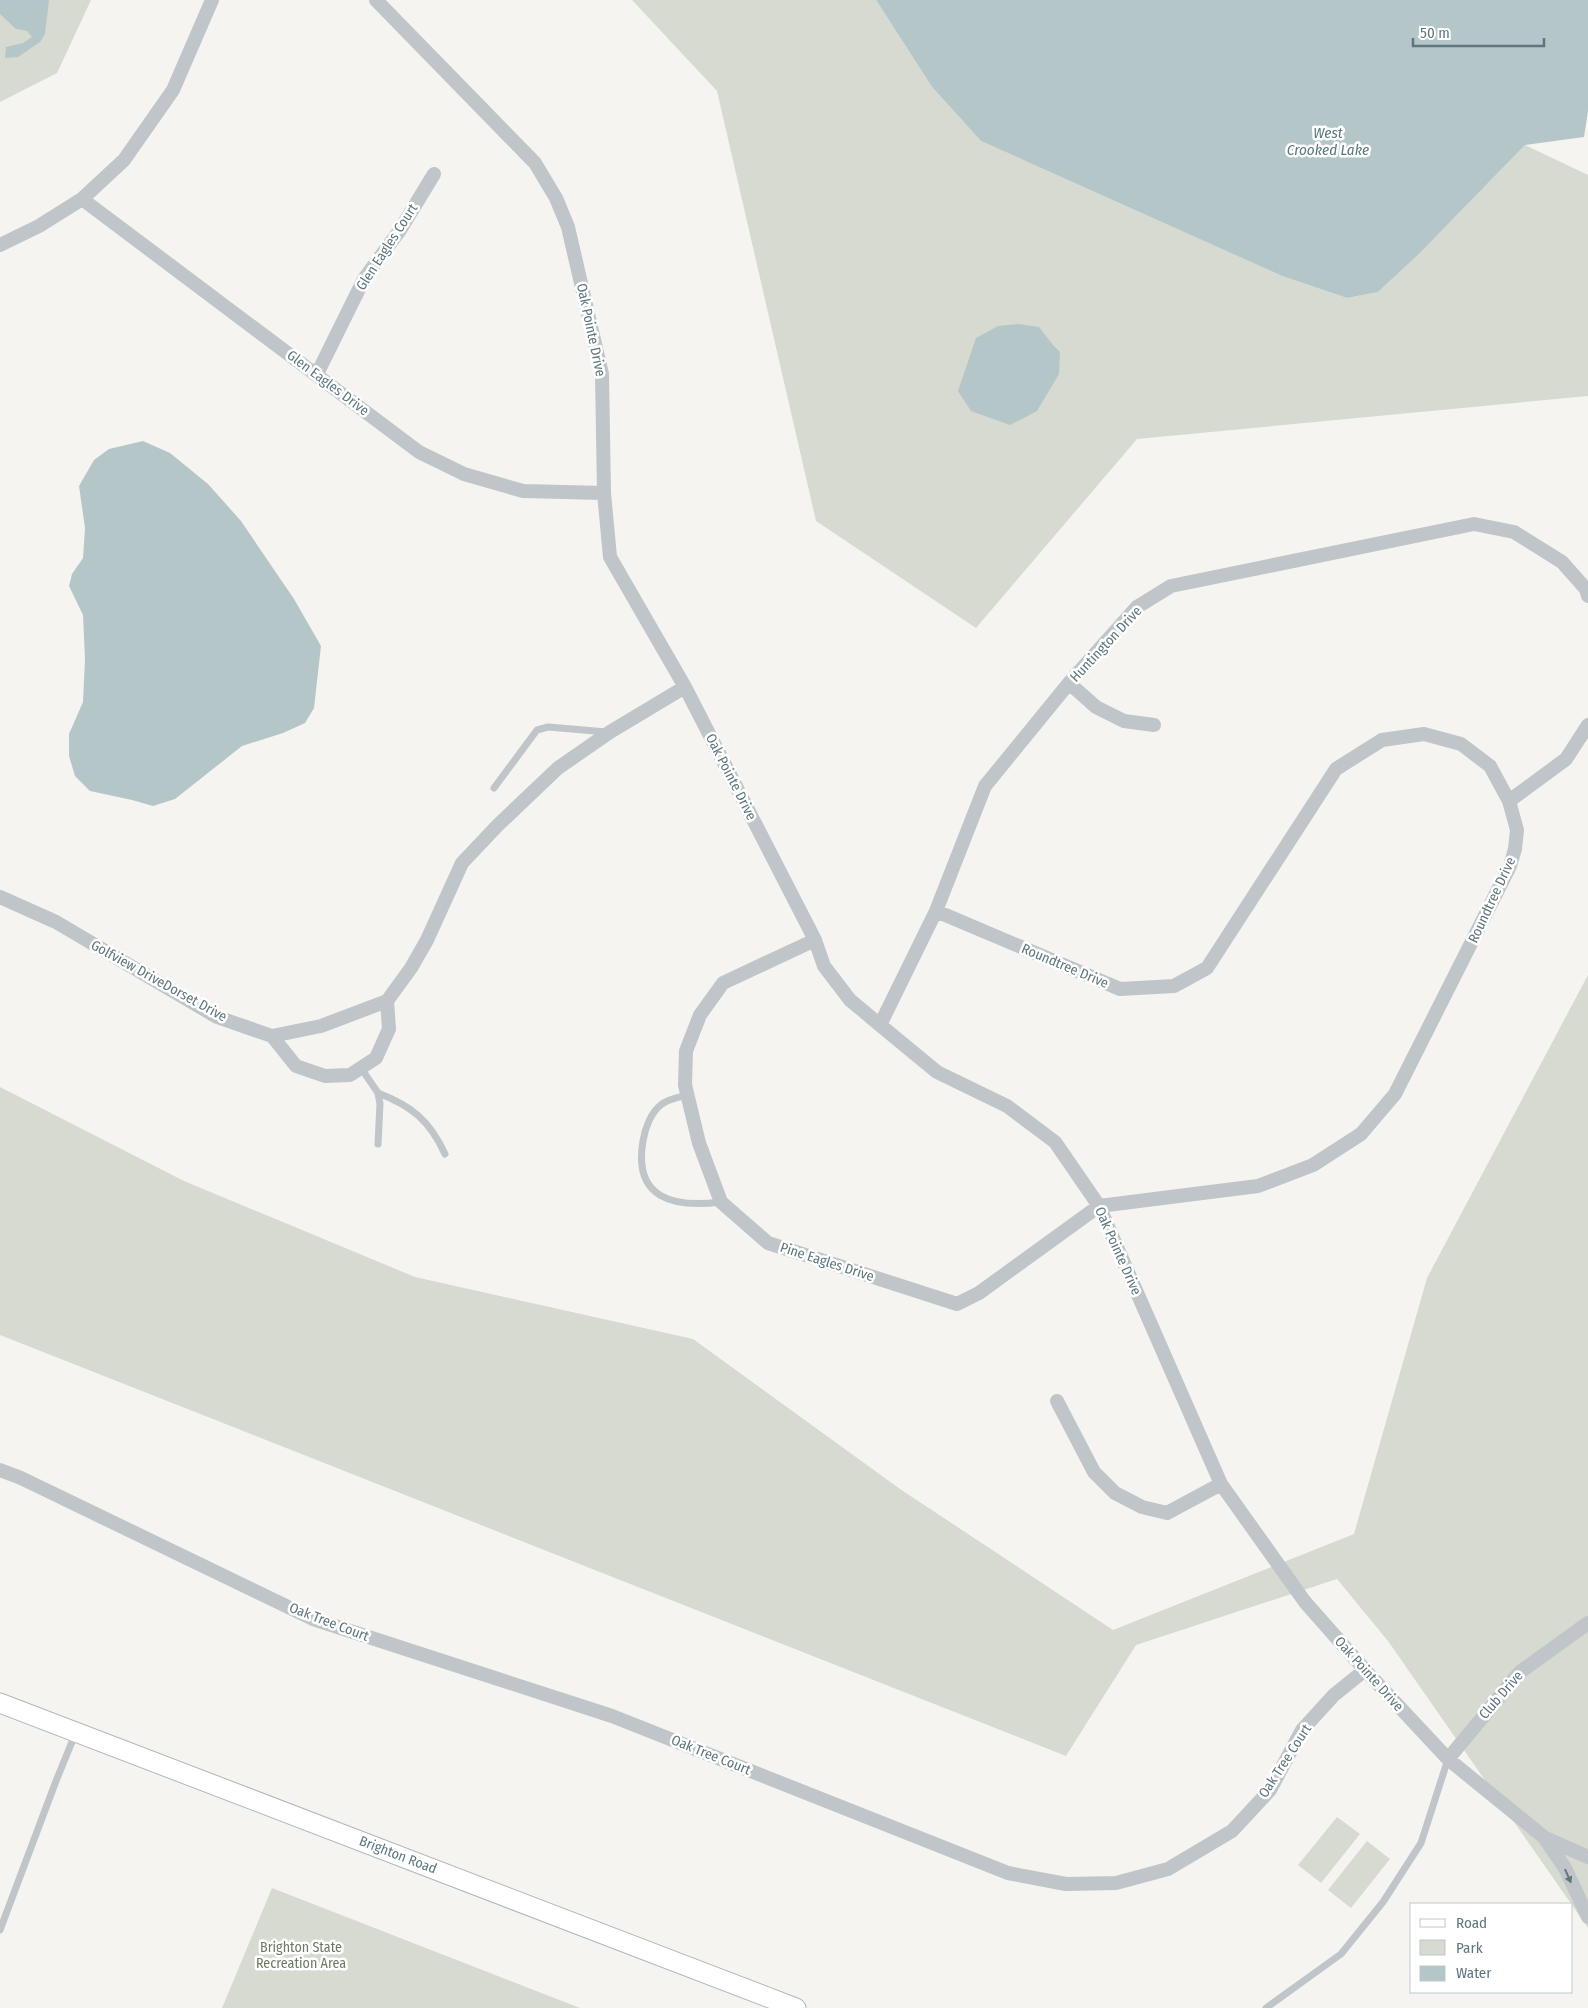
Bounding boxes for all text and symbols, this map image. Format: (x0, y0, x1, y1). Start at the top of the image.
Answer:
scale bar (1413, 15, 1544, 47)
text: 50 m (1420, 24, 1450, 42)
water label: West Crooked Lake (1287, 124, 1369, 159)
street label: Glen Eagles Court (353, 200, 422, 293)
street label: Oak Pointe Drive (573, 282, 609, 378)
street label: Glen Eagles Drive (284, 347, 372, 419)
street label: Huntington Drive (1067, 603, 1145, 685)
street label: Oak Pointe Drive (702, 731, 760, 823)
street label: Roundtree Drive (1465, 854, 1519, 946)
street label: Golfview DriveDorset Drive (88, 937, 230, 1025)
street label: Roundtree Drive (1019, 940, 1111, 992)
street label: Oak Pointe Drive (1091, 1204, 1145, 1298)
street label: Pine Eagles Drive (778, 1239, 876, 1285)
street label: Oak Tree Court (287, 1599, 372, 1645)
street label: Oak Pointe Drive (1331, 1633, 1407, 1715)
street label: Club Drive (1475, 1667, 1527, 1723)
street label: Oak Tree Court (1255, 1721, 1315, 1801)
street label: Oak Tree Court (669, 1731, 754, 1779)
street label: Brighton Road (357, 1832, 439, 1878)
one-way arrow (1565, 1869, 1573, 1883)
legend (1410, 1903, 1573, 1993)
text: Road (1456, 1914, 1487, 1932)
park label: Brighton State Recreation Area (256, 1939, 346, 1972)
text: Park (1456, 1939, 1483, 1957)
text: Water (1456, 1964, 1492, 1982)

